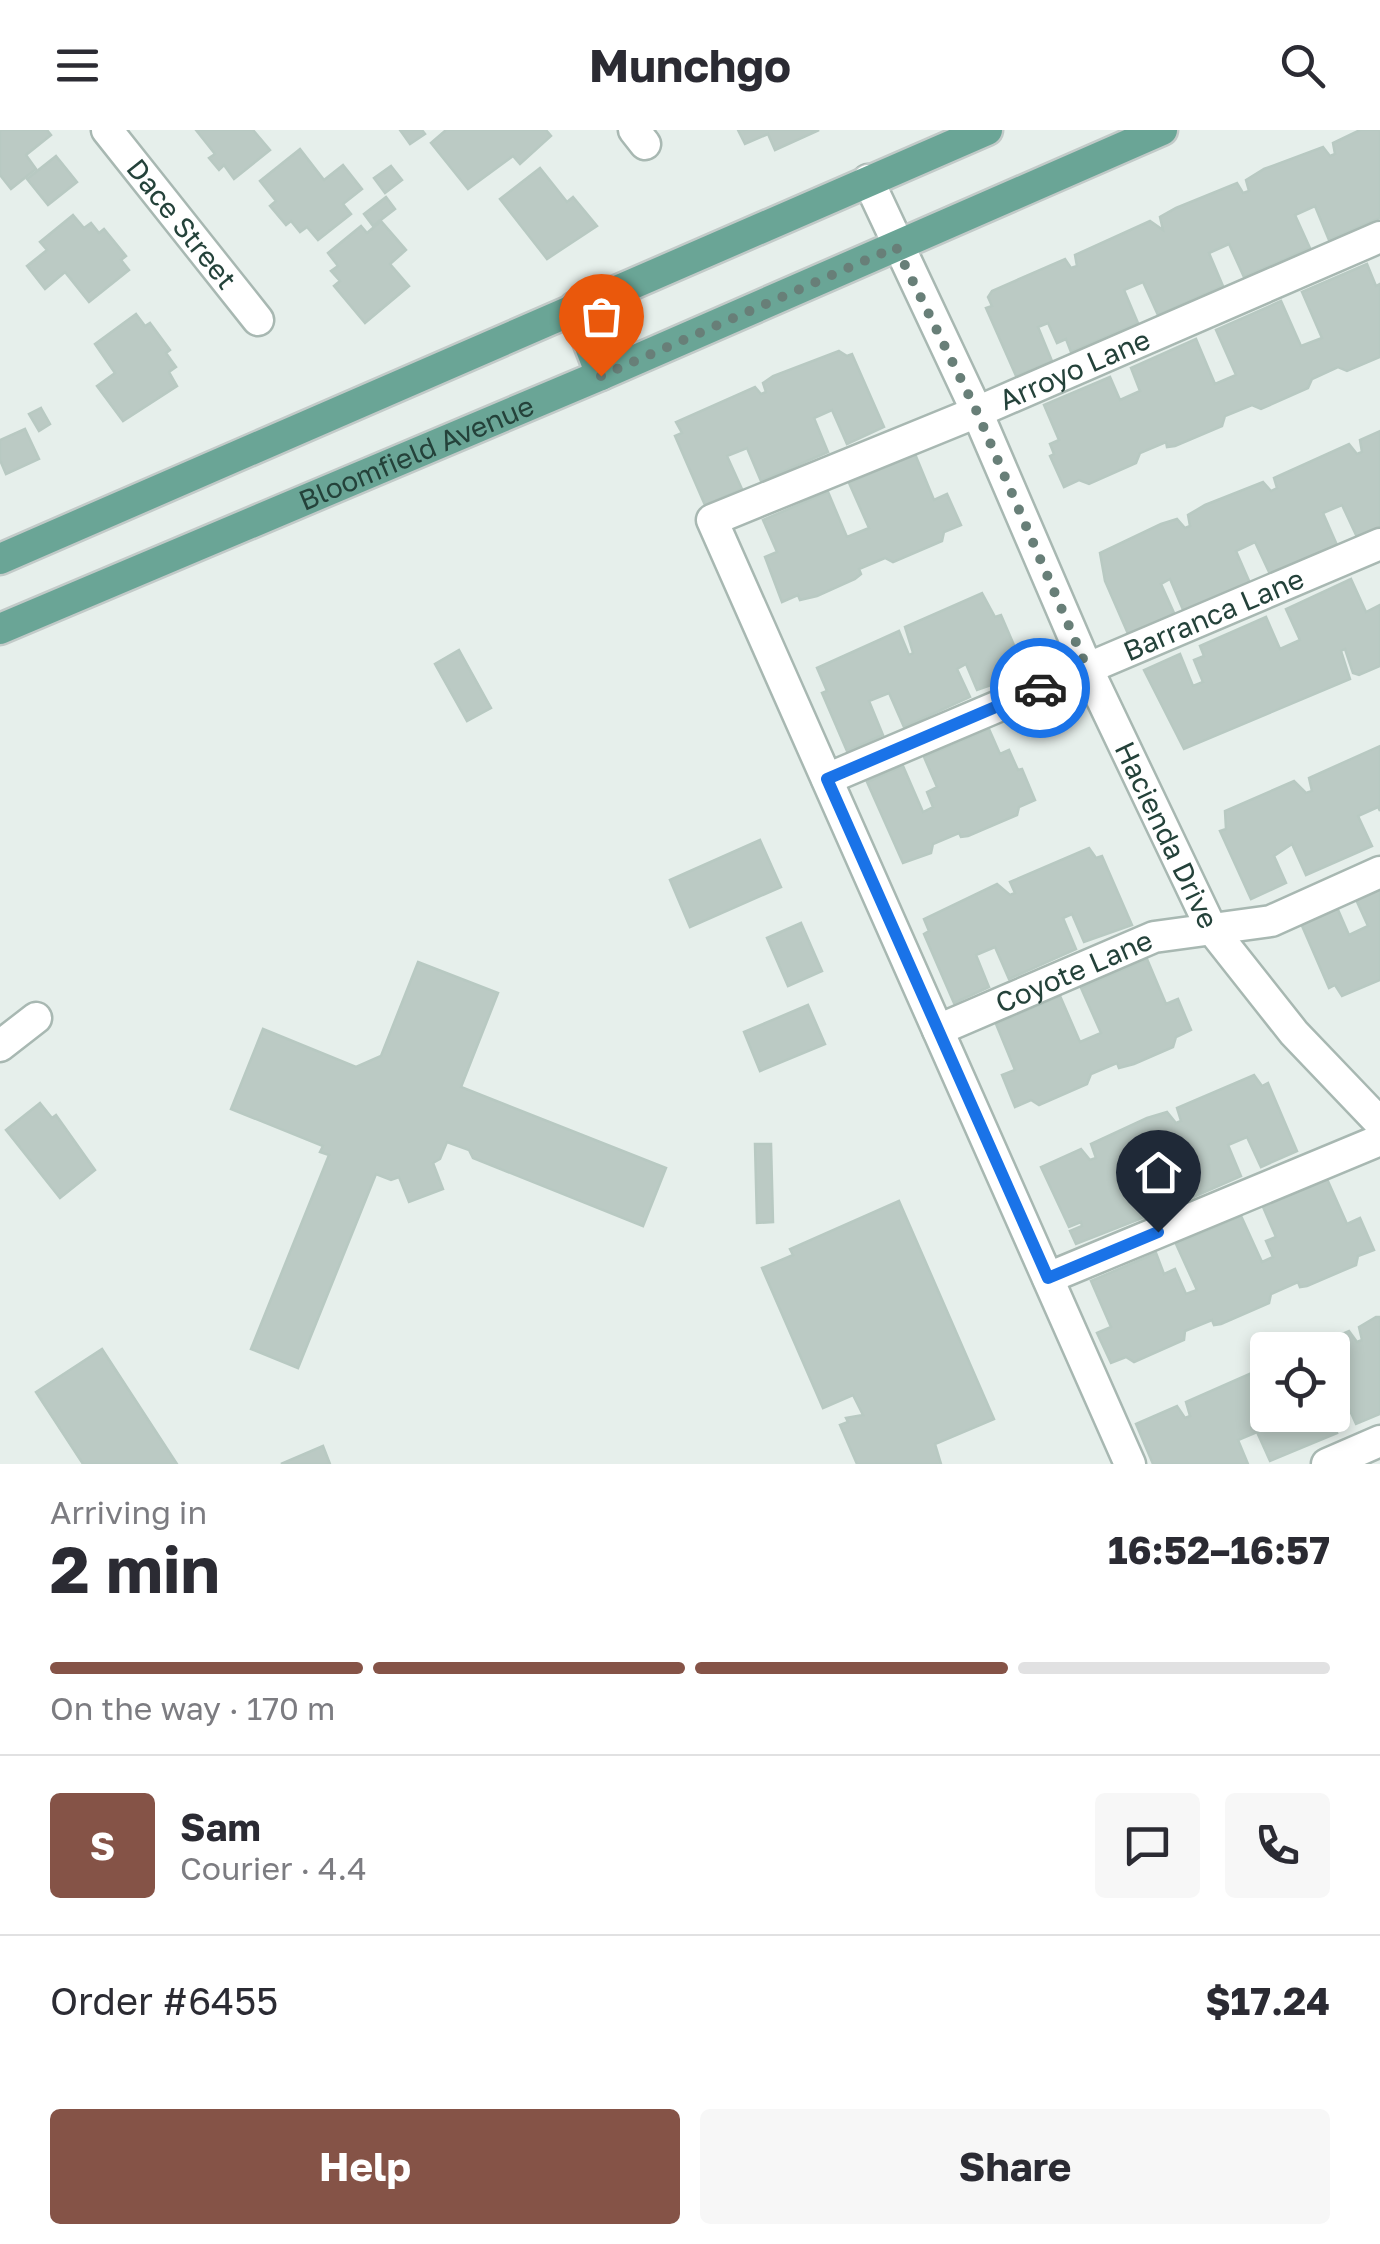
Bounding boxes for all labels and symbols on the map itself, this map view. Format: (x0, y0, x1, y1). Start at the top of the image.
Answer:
street label: Dace Street (120, 152, 244, 295)
pin (559, 274, 644, 377)
street label: Arroyo Lane (994, 322, 1155, 416)
street label: Bloomfield Avenue (294, 388, 538, 517)
street label: Barranca Lane (1118, 561, 1309, 667)
courier (990, 638, 1090, 738)
street label: Hacienda Drive (1109, 736, 1226, 933)
street label: Coyote Lane (990, 923, 1157, 1019)
pin (1116, 1130, 1201, 1233)

